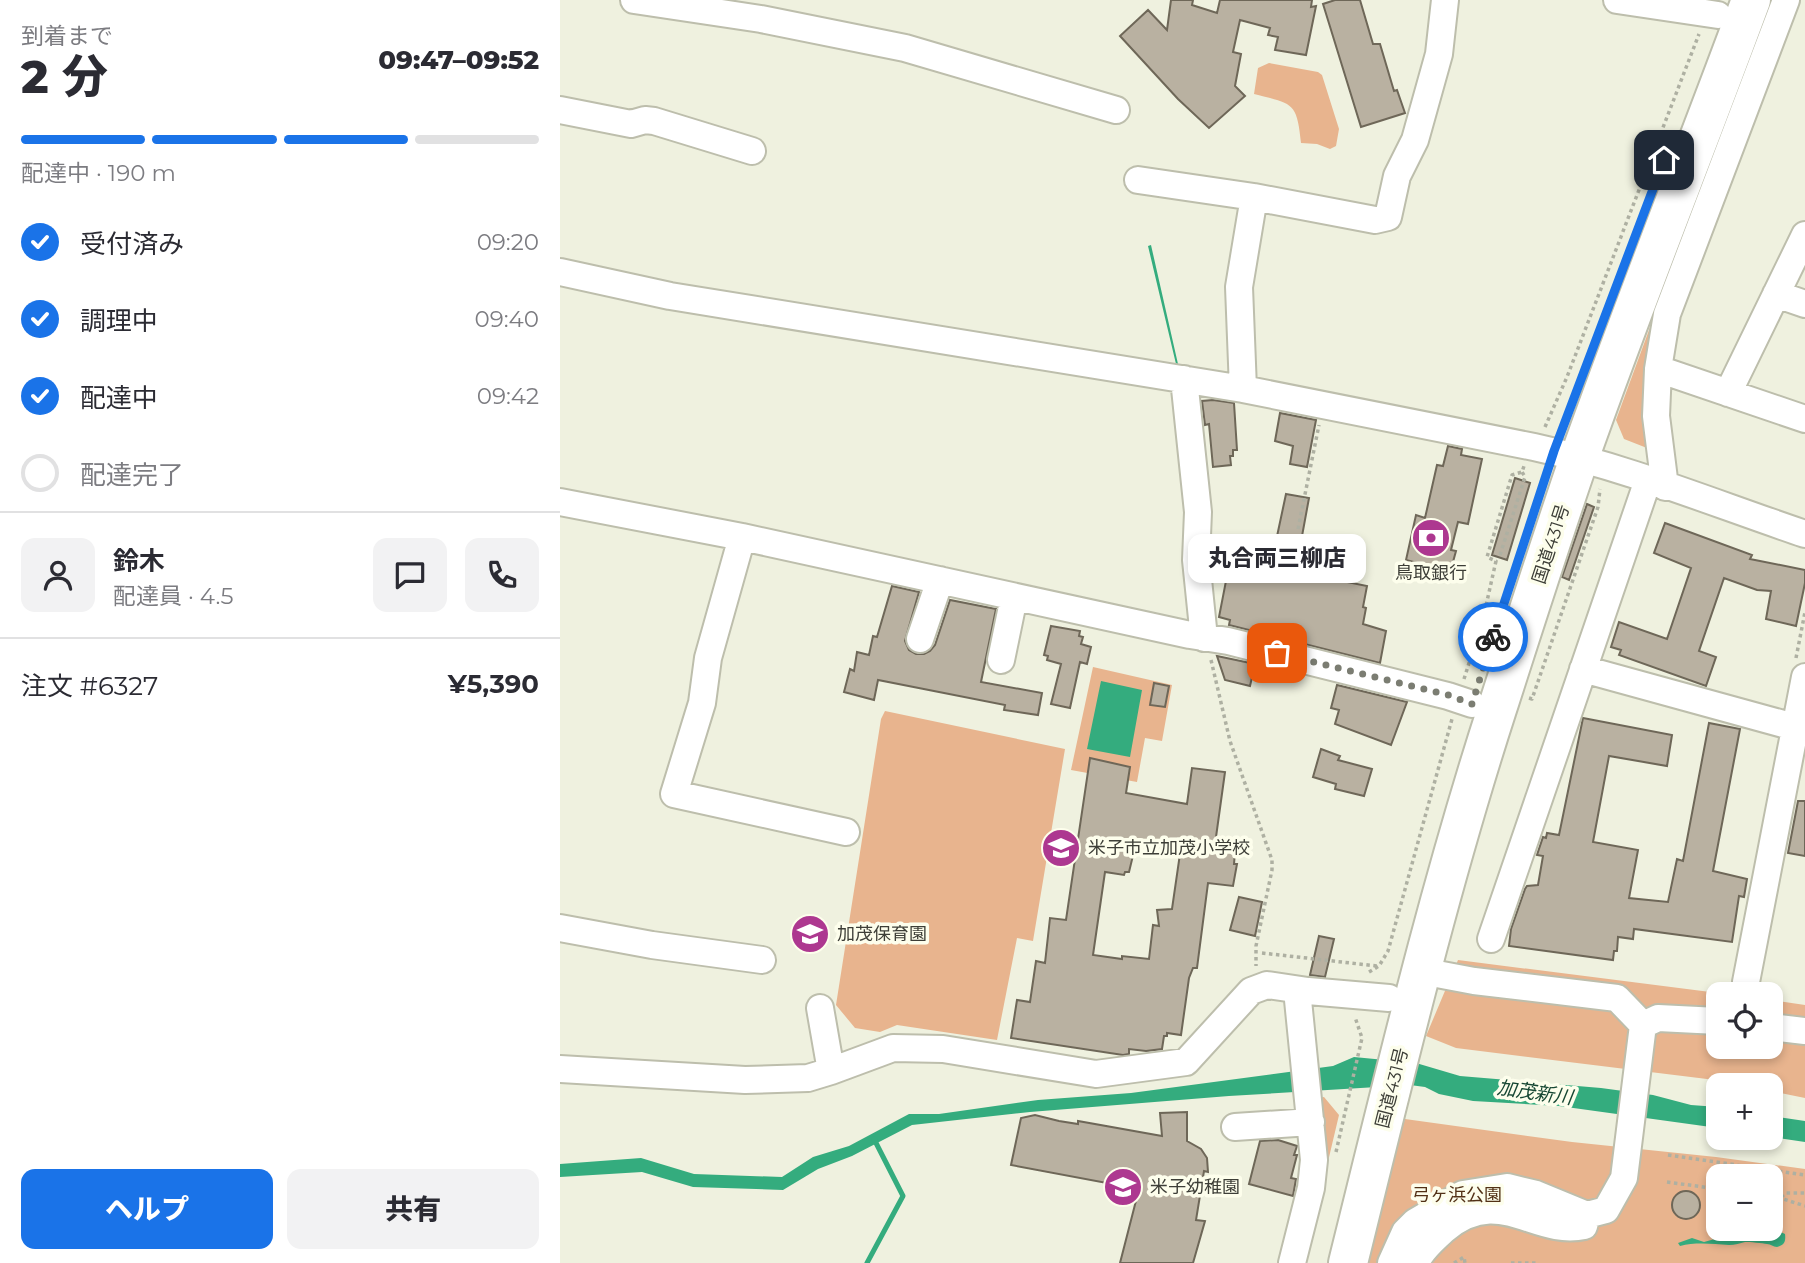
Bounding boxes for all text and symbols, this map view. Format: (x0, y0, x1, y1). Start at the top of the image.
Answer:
text: 到着まで (21, 22, 113, 50)
text: 09:47–09:52 (378, 44, 539, 76)
text: 2 分 (21, 48, 108, 105)
pin (1634, 130, 1694, 190)
icon: home (1645, 141, 1683, 179)
text: 配達中 · 190 m (21, 159, 176, 187)
icon: check (21, 223, 59, 261)
text: 受付済み (80, 228, 184, 260)
text: 09:20 (477, 228, 539, 256)
icon: check (21, 300, 59, 338)
text: 調理中 (80, 305, 158, 337)
text: 09:40 (474, 305, 539, 333)
icon: check (21, 377, 59, 415)
text: 配達中 (80, 382, 158, 414)
text: 09:42 (477, 382, 539, 410)
text: 配達完了 (80, 459, 184, 491)
street label: 国道431号 (1528, 501, 1574, 587)
bank icon: 鳥取銀行 (1410, 517, 1452, 559)
callout: 丸合両三柳店 (1188, 534, 1366, 583)
button: person (21, 538, 95, 612)
button: chat (373, 538, 447, 612)
button: phone (465, 538, 539, 612)
text: 丸合両三柳店 (1208, 544, 1346, 572)
text: 鈴木 (113, 545, 165, 577)
place label: 鳥取銀行 (1395, 562, 1467, 584)
text: 配達員 · 4.5 (113, 582, 233, 610)
courier (1458, 602, 1528, 672)
icon: bike (1474, 618, 1512, 656)
pin (1247, 623, 1307, 683)
icon: bag (1258, 634, 1296, 672)
text: ¥5,390 (448, 668, 539, 700)
text: 注文 #6327 (21, 670, 158, 702)
school or university icon: 米子市立加茂小学校 (1040, 827, 1082, 869)
place label: 米子市立加茂小学校 (1088, 837, 1250, 859)
school or university icon: 加茂保育園 (789, 913, 831, 955)
place label: 加茂保育園 (837, 923, 927, 945)
map controls (1706, 982, 1783, 1241)
button: locate (1706, 982, 1783, 1059)
street label: 国道431号 (1371, 1045, 1413, 1131)
button: + (1706, 1073, 1783, 1150)
water label: 加茂新川 (1496, 1076, 1576, 1109)
button: − (1706, 1164, 1783, 1241)
school or university icon: 米子幼稚園 (1102, 1166, 1144, 1208)
button: ヘルプ (21, 1169, 273, 1249)
button: 共有 (287, 1169, 539, 1249)
place label: 米子幼稚園 (1150, 1176, 1240, 1198)
park label: 弓ヶ浜公園 (1412, 1184, 1502, 1206)

